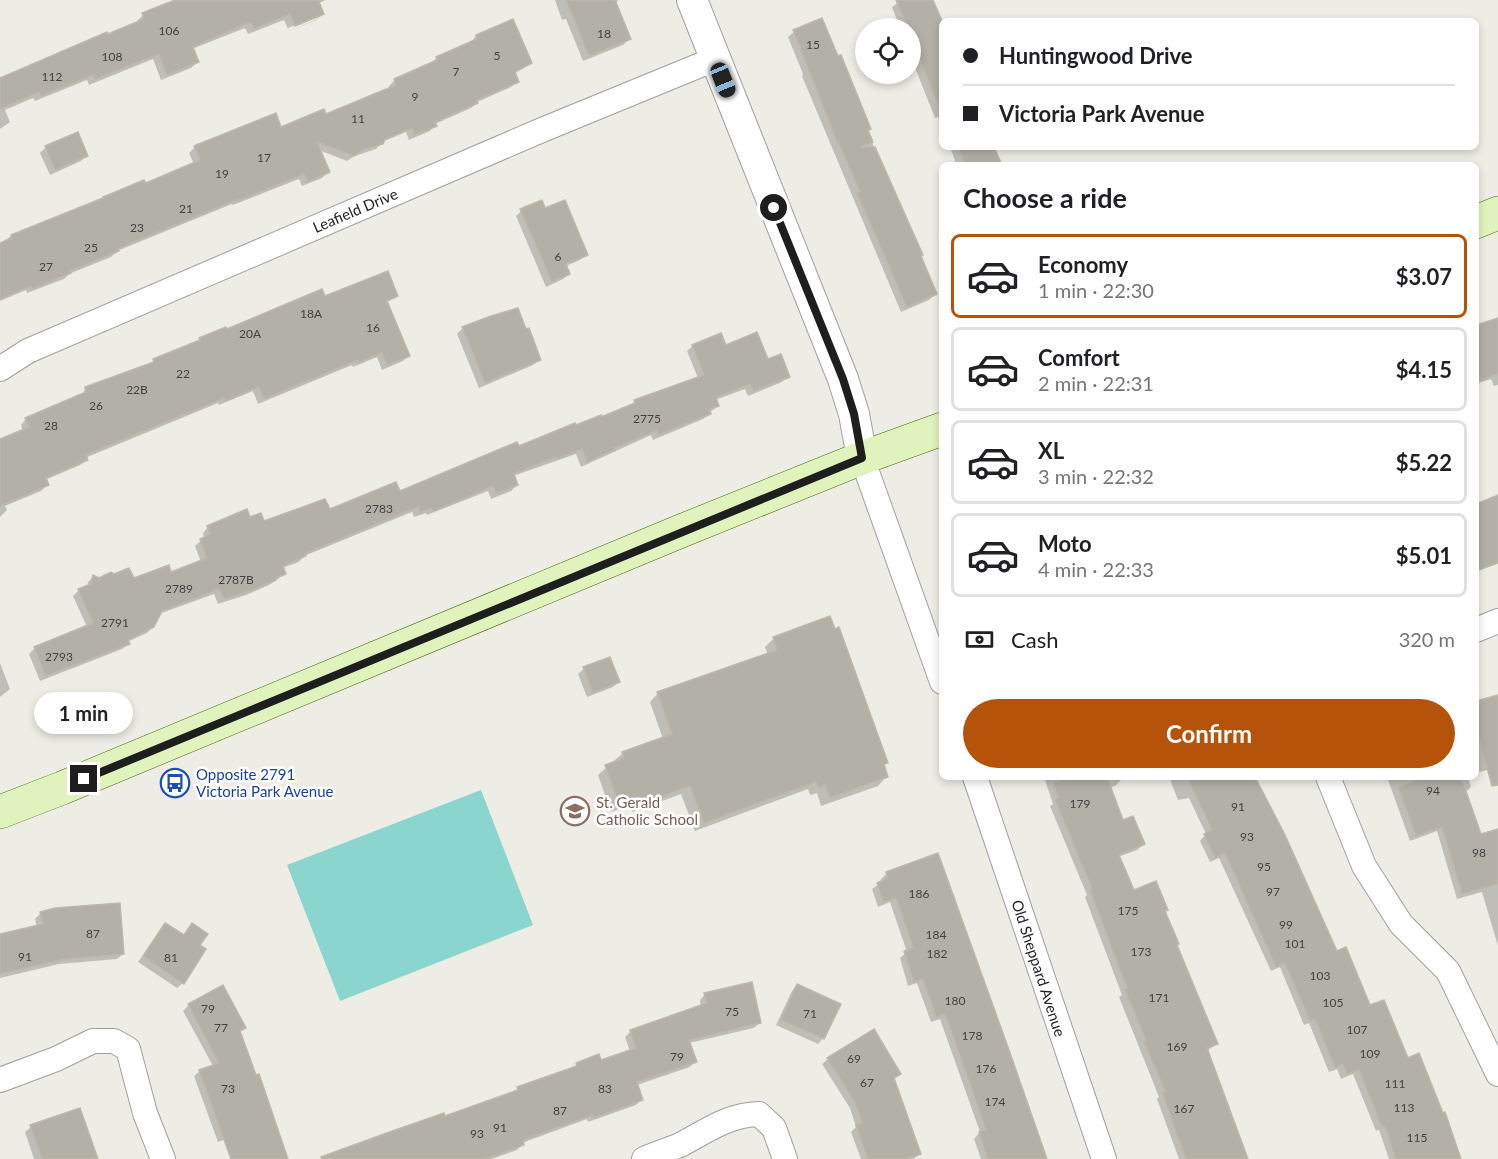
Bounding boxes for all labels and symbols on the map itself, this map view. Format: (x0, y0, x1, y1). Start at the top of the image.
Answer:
house number: 106 (159, 23, 179, 38)
house number: 18 (597, 26, 611, 41)
house number: 15 (806, 37, 820, 52)
house number: 5 (494, 48, 501, 63)
house number: 108 (102, 49, 122, 64)
car (708, 60, 738, 100)
house number: 7 (453, 64, 460, 79)
house number: 112 (42, 69, 62, 84)
house number: 9 (412, 89, 419, 104)
house number: 11 (351, 111, 365, 126)
house number: 17 (257, 150, 271, 165)
house number: 19 (215, 166, 229, 181)
street label: Leafield Drive (310, 184, 400, 236)
route start (760, 194, 787, 221)
house number: 21 (179, 201, 193, 216)
house number: 23 (130, 220, 144, 235)
house number: 25 (84, 240, 98, 255)
house number: 6 (555, 249, 562, 264)
house number: 27 (39, 259, 53, 274)
house number: 18A (300, 306, 323, 321)
house number: 16 (366, 320, 380, 335)
house number: 20A (239, 326, 262, 341)
house number: 22 (176, 366, 190, 381)
house number: 22B (126, 382, 148, 397)
house number: 26 (89, 398, 103, 413)
house number: 2775 (633, 411, 661, 426)
house number: 28 (44, 418, 58, 433)
house number: 2783 (365, 501, 393, 516)
house number: 2787B (218, 572, 254, 587)
house number: 2789 (165, 581, 193, 596)
house number: 2791 (101, 615, 129, 630)
house number: 2793 (45, 649, 73, 664)
callout: 1 min (34, 692, 134, 734)
route end (70, 765, 97, 792)
place label: Opposite 2791 Victoria Park Avenue (196, 765, 333, 800)
bus stop icon: Opposite 2791 Victoria Park Avenue (159, 767, 191, 799)
house number: 94 (1426, 783, 1440, 798)
place label: St. Gerald Catholic School (596, 793, 698, 828)
school or university icon: St. Gerald Catholic School (559, 795, 591, 827)
house number: 179 (1070, 796, 1090, 811)
house number: 91 (1231, 799, 1245, 814)
house number: 93 (1240, 829, 1254, 844)
house number: 98 (1472, 845, 1486, 860)
house number: 95 (1257, 859, 1271, 874)
house number: 97 (1266, 884, 1280, 899)
house number: 186 (909, 886, 929, 901)
street label: Old Sheppard Avenue (1008, 897, 1070, 1039)
house number: 175 (1118, 903, 1138, 918)
house number: 99 (1279, 917, 1293, 932)
house number: 87 (86, 926, 100, 941)
house number: 184 (926, 927, 946, 942)
house number: 101 (1285, 936, 1305, 951)
house number: 173 (1131, 944, 1151, 959)
house number: 182 (927, 946, 947, 961)
house number: 91 (18, 949, 32, 964)
house number: 81 (164, 950, 178, 965)
house number: 103 (1310, 968, 1330, 983)
house number: 171 (1149, 990, 1169, 1005)
house number: 180 (945, 993, 965, 1008)
house number: 105 (1323, 995, 1343, 1010)
house number: 79 (201, 1001, 215, 1016)
house number: 75 (725, 1004, 739, 1019)
house number: 71 (803, 1006, 817, 1021)
house number: 77 (214, 1020, 228, 1035)
house number: 107 (1347, 1022, 1367, 1037)
house number: 178 (962, 1028, 982, 1043)
house number: 169 (1167, 1039, 1187, 1054)
house number: 109 (1360, 1046, 1380, 1061)
house number: 79 (670, 1049, 684, 1064)
house number: 69 (847, 1051, 861, 1066)
house number: 176 (976, 1061, 996, 1076)
house number: 67 (860, 1075, 874, 1090)
house number: 111 (1385, 1076, 1405, 1091)
house number: 73 (221, 1081, 235, 1096)
house number: 83 (598, 1081, 612, 1096)
house number: 174 (985, 1094, 1005, 1109)
house number: 113 (1394, 1100, 1414, 1115)
house number: 167 (1174, 1101, 1194, 1116)
house number: 87 (553, 1103, 567, 1118)
house number: 91 (493, 1120, 507, 1135)
house number: 93 (470, 1126, 484, 1141)
house number: 115 (1407, 1130, 1427, 1145)

